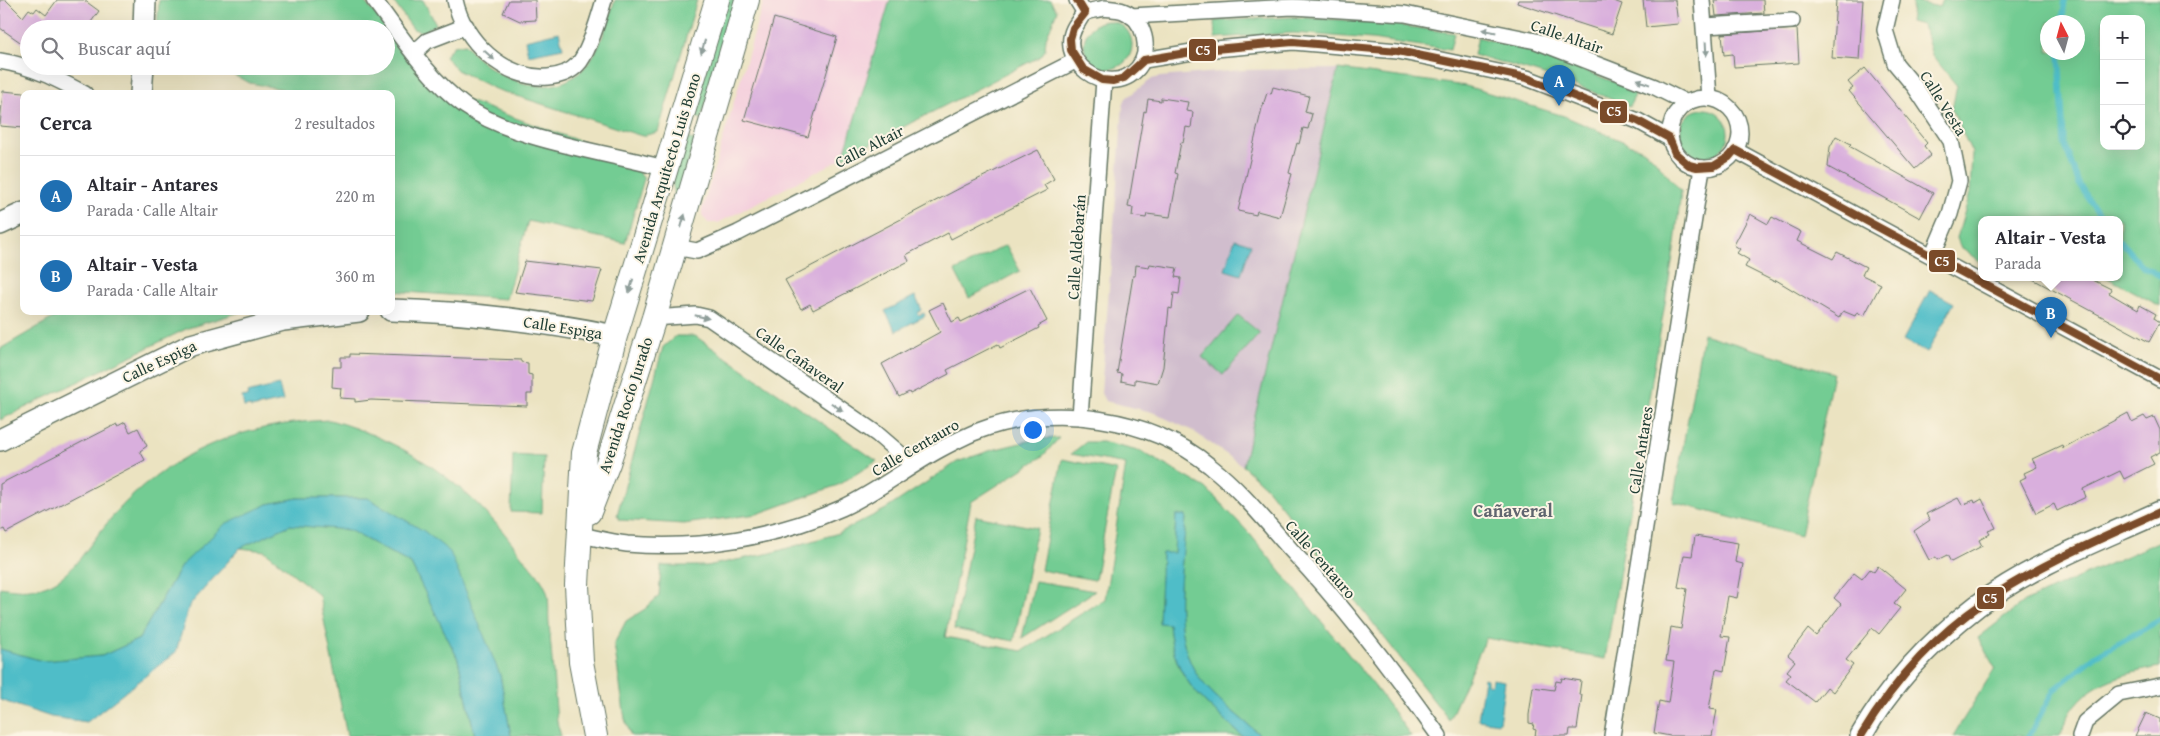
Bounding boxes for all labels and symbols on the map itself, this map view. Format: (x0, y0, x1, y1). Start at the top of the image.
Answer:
street label: Calle Altair (1528, 12, 1607, 60)
north arrow (2040, 15, 2085, 60)
one-way arrow (1480, 27, 1496, 35)
line badge: C5 (1188, 38, 1217, 62)
one-way arrow (699, 39, 707, 54)
text: C5 (1195, 40, 1211, 60)
one-way arrow (1703, 41, 1711, 57)
one-way arrow (483, 49, 495, 61)
pin: A (1543, 65, 1575, 106)
street label: Calle Vesta (1915, 66, 1974, 141)
street label: Avenida Arquitecto Luis Bono (626, 70, 706, 266)
one-way arrow (1635, 78, 1650, 86)
line badge: C5 (1599, 100, 1628, 124)
text: C5 (1606, 101, 1622, 121)
street label: Calle Altair (830, 118, 908, 174)
street label: Calle Aldebarán (1060, 194, 1092, 300)
one-way arrow (679, 214, 687, 229)
line badge: C5 (1928, 249, 1956, 273)
text: C5 (1934, 251, 1950, 271)
one-way arrow (626, 279, 634, 294)
pin: B (2035, 297, 2067, 338)
street label: Calle Espiga (522, 309, 605, 345)
one-way arrow (695, 313, 710, 321)
street label: Calle Cañaveral (751, 320, 849, 398)
street label: Calle Espiga (118, 333, 200, 389)
street label: Avenida Rocío Jurado (592, 334, 658, 476)
one-way arrow (831, 402, 844, 411)
street label: Calle Antares (1621, 404, 1659, 496)
street label: Calle Centauro (867, 412, 963, 482)
your location (1020, 417, 1046, 443)
district label: Cañaveral (1473, 497, 1553, 524)
street label: Calle Centauro (1280, 514, 1362, 604)
line badge: C5 (1976, 586, 2005, 610)
text: C5 (1982, 588, 1998, 608)

